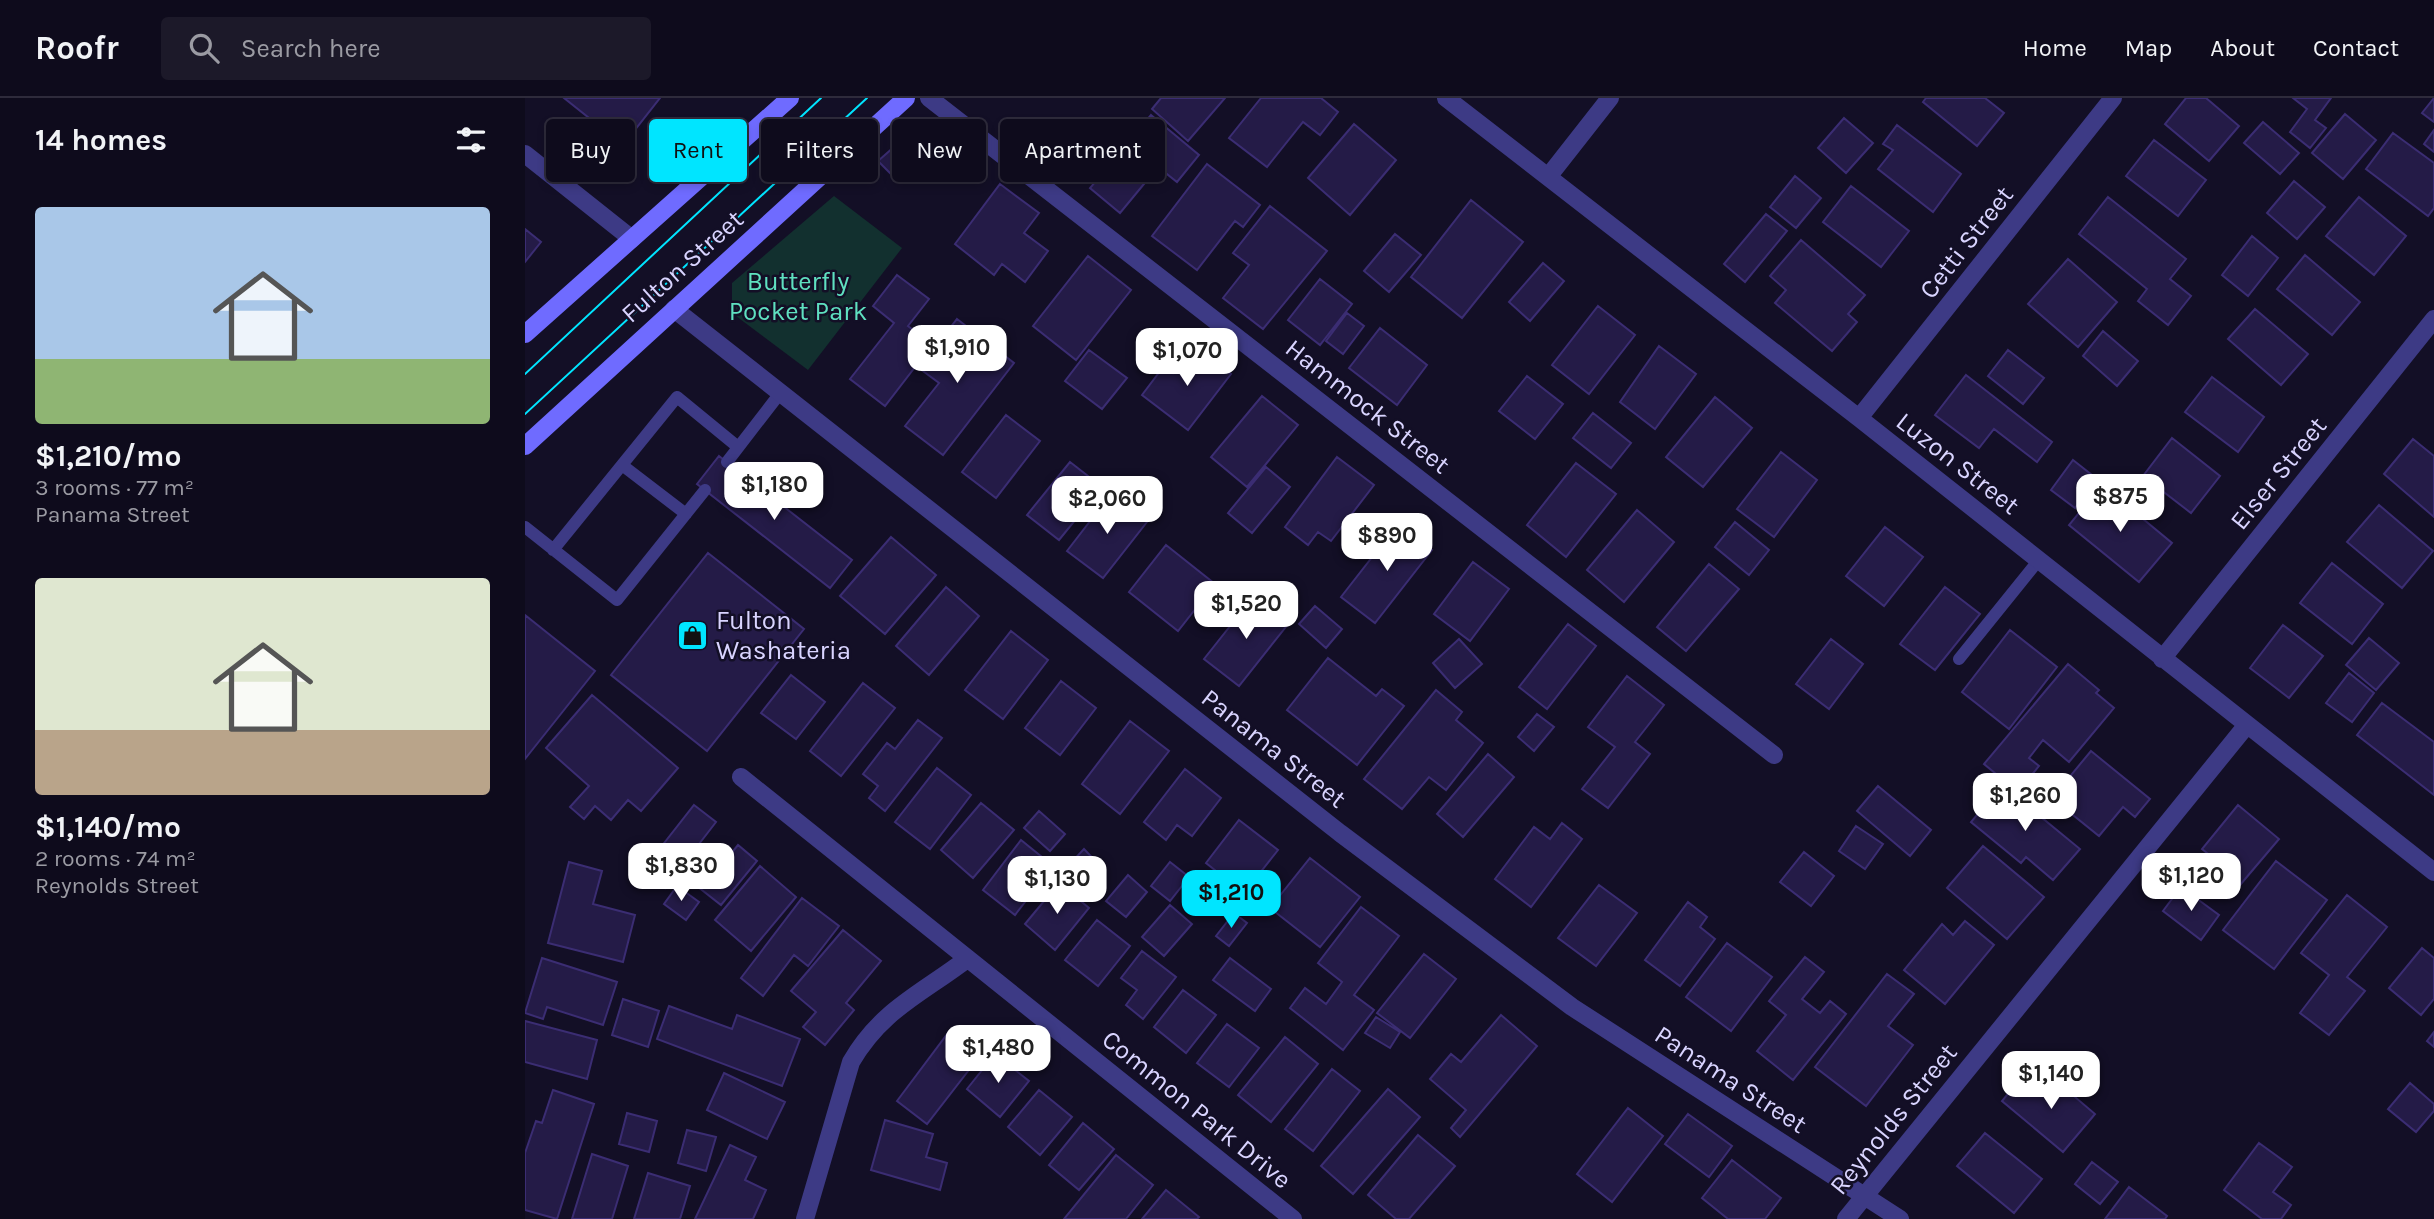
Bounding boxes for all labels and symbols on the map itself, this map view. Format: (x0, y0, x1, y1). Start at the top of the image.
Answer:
street label: Cetti Street (1913, 180, 2020, 305)
street label: Fulton Street (615, 203, 750, 329)
park label: Butterfly Pocket Park (729, 266, 867, 327)
pin: $1,910 (900, 326, 1014, 385)
pin: $1,070 (1130, 328, 1244, 388)
street label: Hammock Street (1279, 333, 1456, 480)
street label: Luzon Street (1890, 406, 2026, 521)
street label: Elser Street (2224, 411, 2333, 536)
pin: $1,180 (717, 462, 831, 522)
pin: $875 (2079, 474, 2161, 534)
pin: $2,060 (1050, 476, 1164, 536)
pin: $890 (1346, 514, 1428, 573)
pin: $1,520 (1189, 582, 1303, 641)
place label: Fulton Washateria (716, 605, 851, 666)
shop icon: Fulton Washateria (676, 618, 710, 652)
street label: Panama Street (1195, 682, 1352, 815)
pin: $1,260 (1968, 774, 2082, 833)
pin: $1,830 (624, 844, 738, 903)
pin: $1,120 (2134, 854, 2248, 913)
pin: $1,130 (1000, 856, 1114, 916)
pin: $1,210 (1174, 870, 1288, 930)
street label: Panama Street (1649, 1019, 1813, 1140)
street label: Common Park Drive (1096, 1024, 1298, 1195)
pin: $1,480 (941, 1026, 1055, 1085)
street label: Reynolds Street (1823, 1037, 1964, 1201)
pin: $1,140 (1994, 1052, 2108, 1111)

